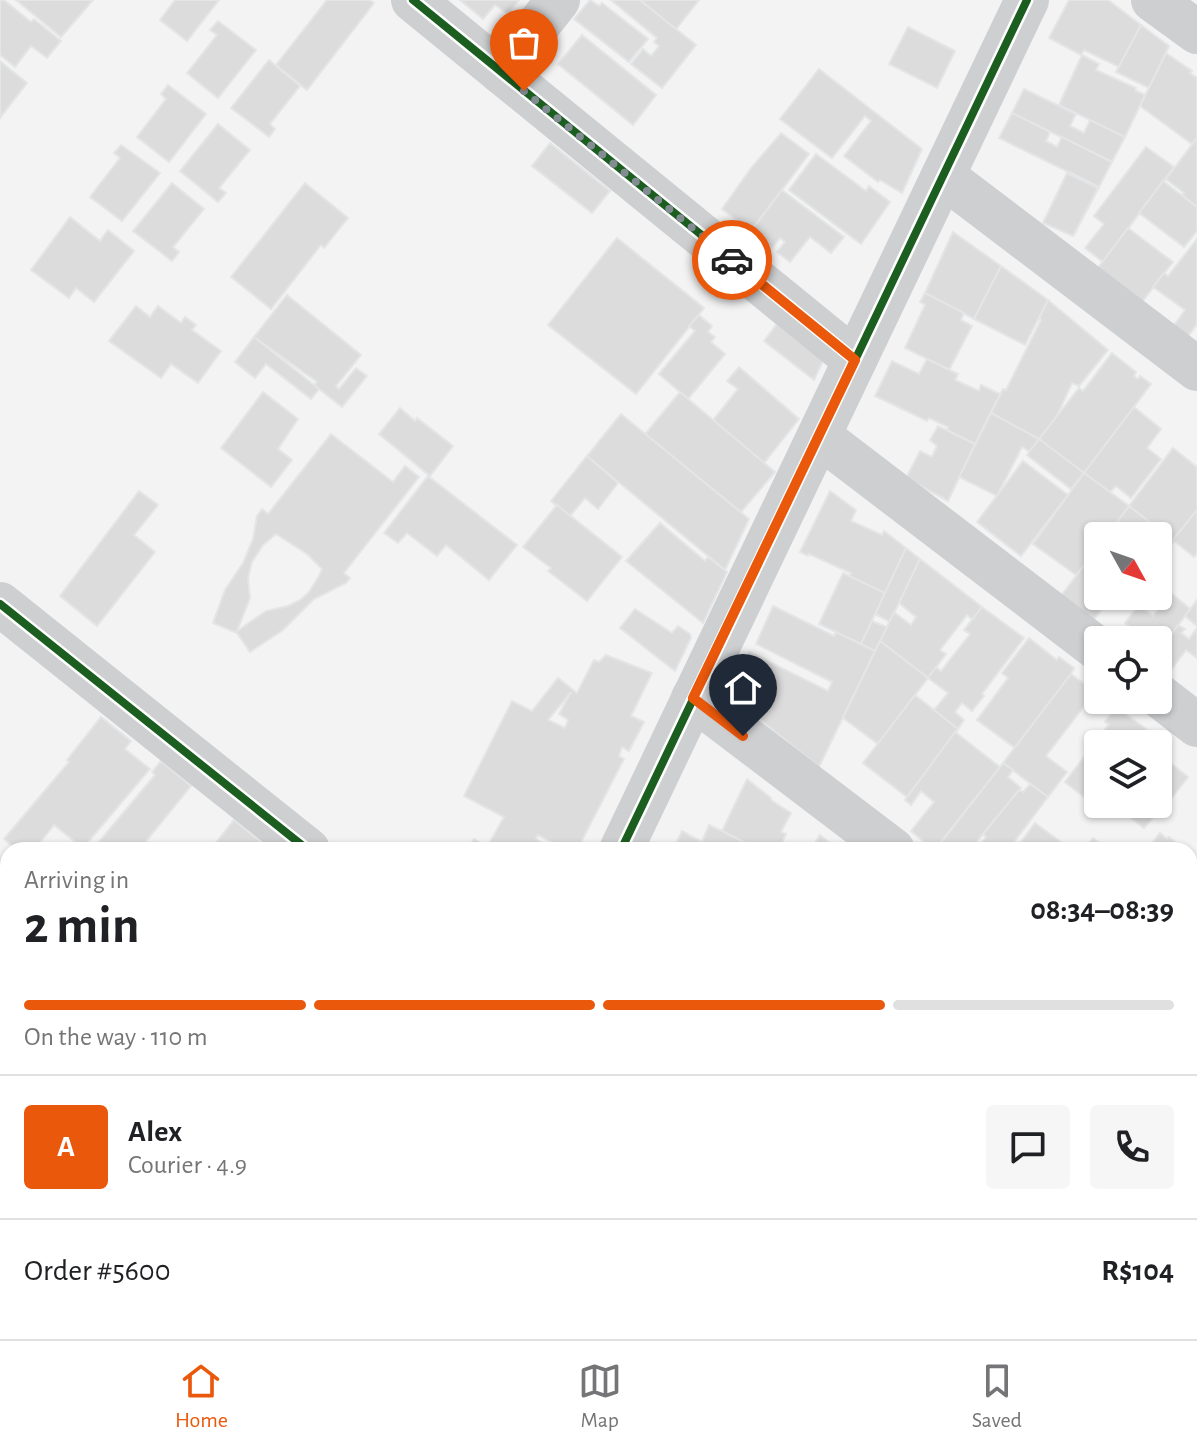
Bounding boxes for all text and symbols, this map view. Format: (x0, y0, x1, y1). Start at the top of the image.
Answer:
pin (490, 9, 558, 91)
icon: bag (502, 21, 546, 65)
courier (692, 220, 772, 300)
icon: car (710, 238, 754, 282)
north arrow (1084, 522, 1172, 610)
map controls (1084, 522, 1172, 818)
button: locate (1084, 626, 1172, 714)
pin (709, 654, 777, 736)
icon: home (721, 666, 765, 710)
button: layers (1084, 730, 1172, 818)
text: Arriving in (24, 867, 129, 893)
text: 08:34–08:39 (1030, 895, 1174, 925)
text: 2 min (24, 900, 139, 952)
text: On the way · 110 m (24, 1024, 207, 1050)
button: chat (986, 1105, 1070, 1189)
button: phone (1090, 1105, 1174, 1189)
text: Alex (128, 1117, 182, 1147)
text: A (57, 1132, 75, 1162)
text: Courier · 4.9 (128, 1152, 247, 1178)
text: Order #5600 (24, 1256, 171, 1286)
text: R$104 (1101, 1256, 1174, 1286)
tab: Home (175, 1359, 228, 1433)
tab: Map (578, 1359, 622, 1433)
tab: Saved (972, 1359, 1022, 1433)

